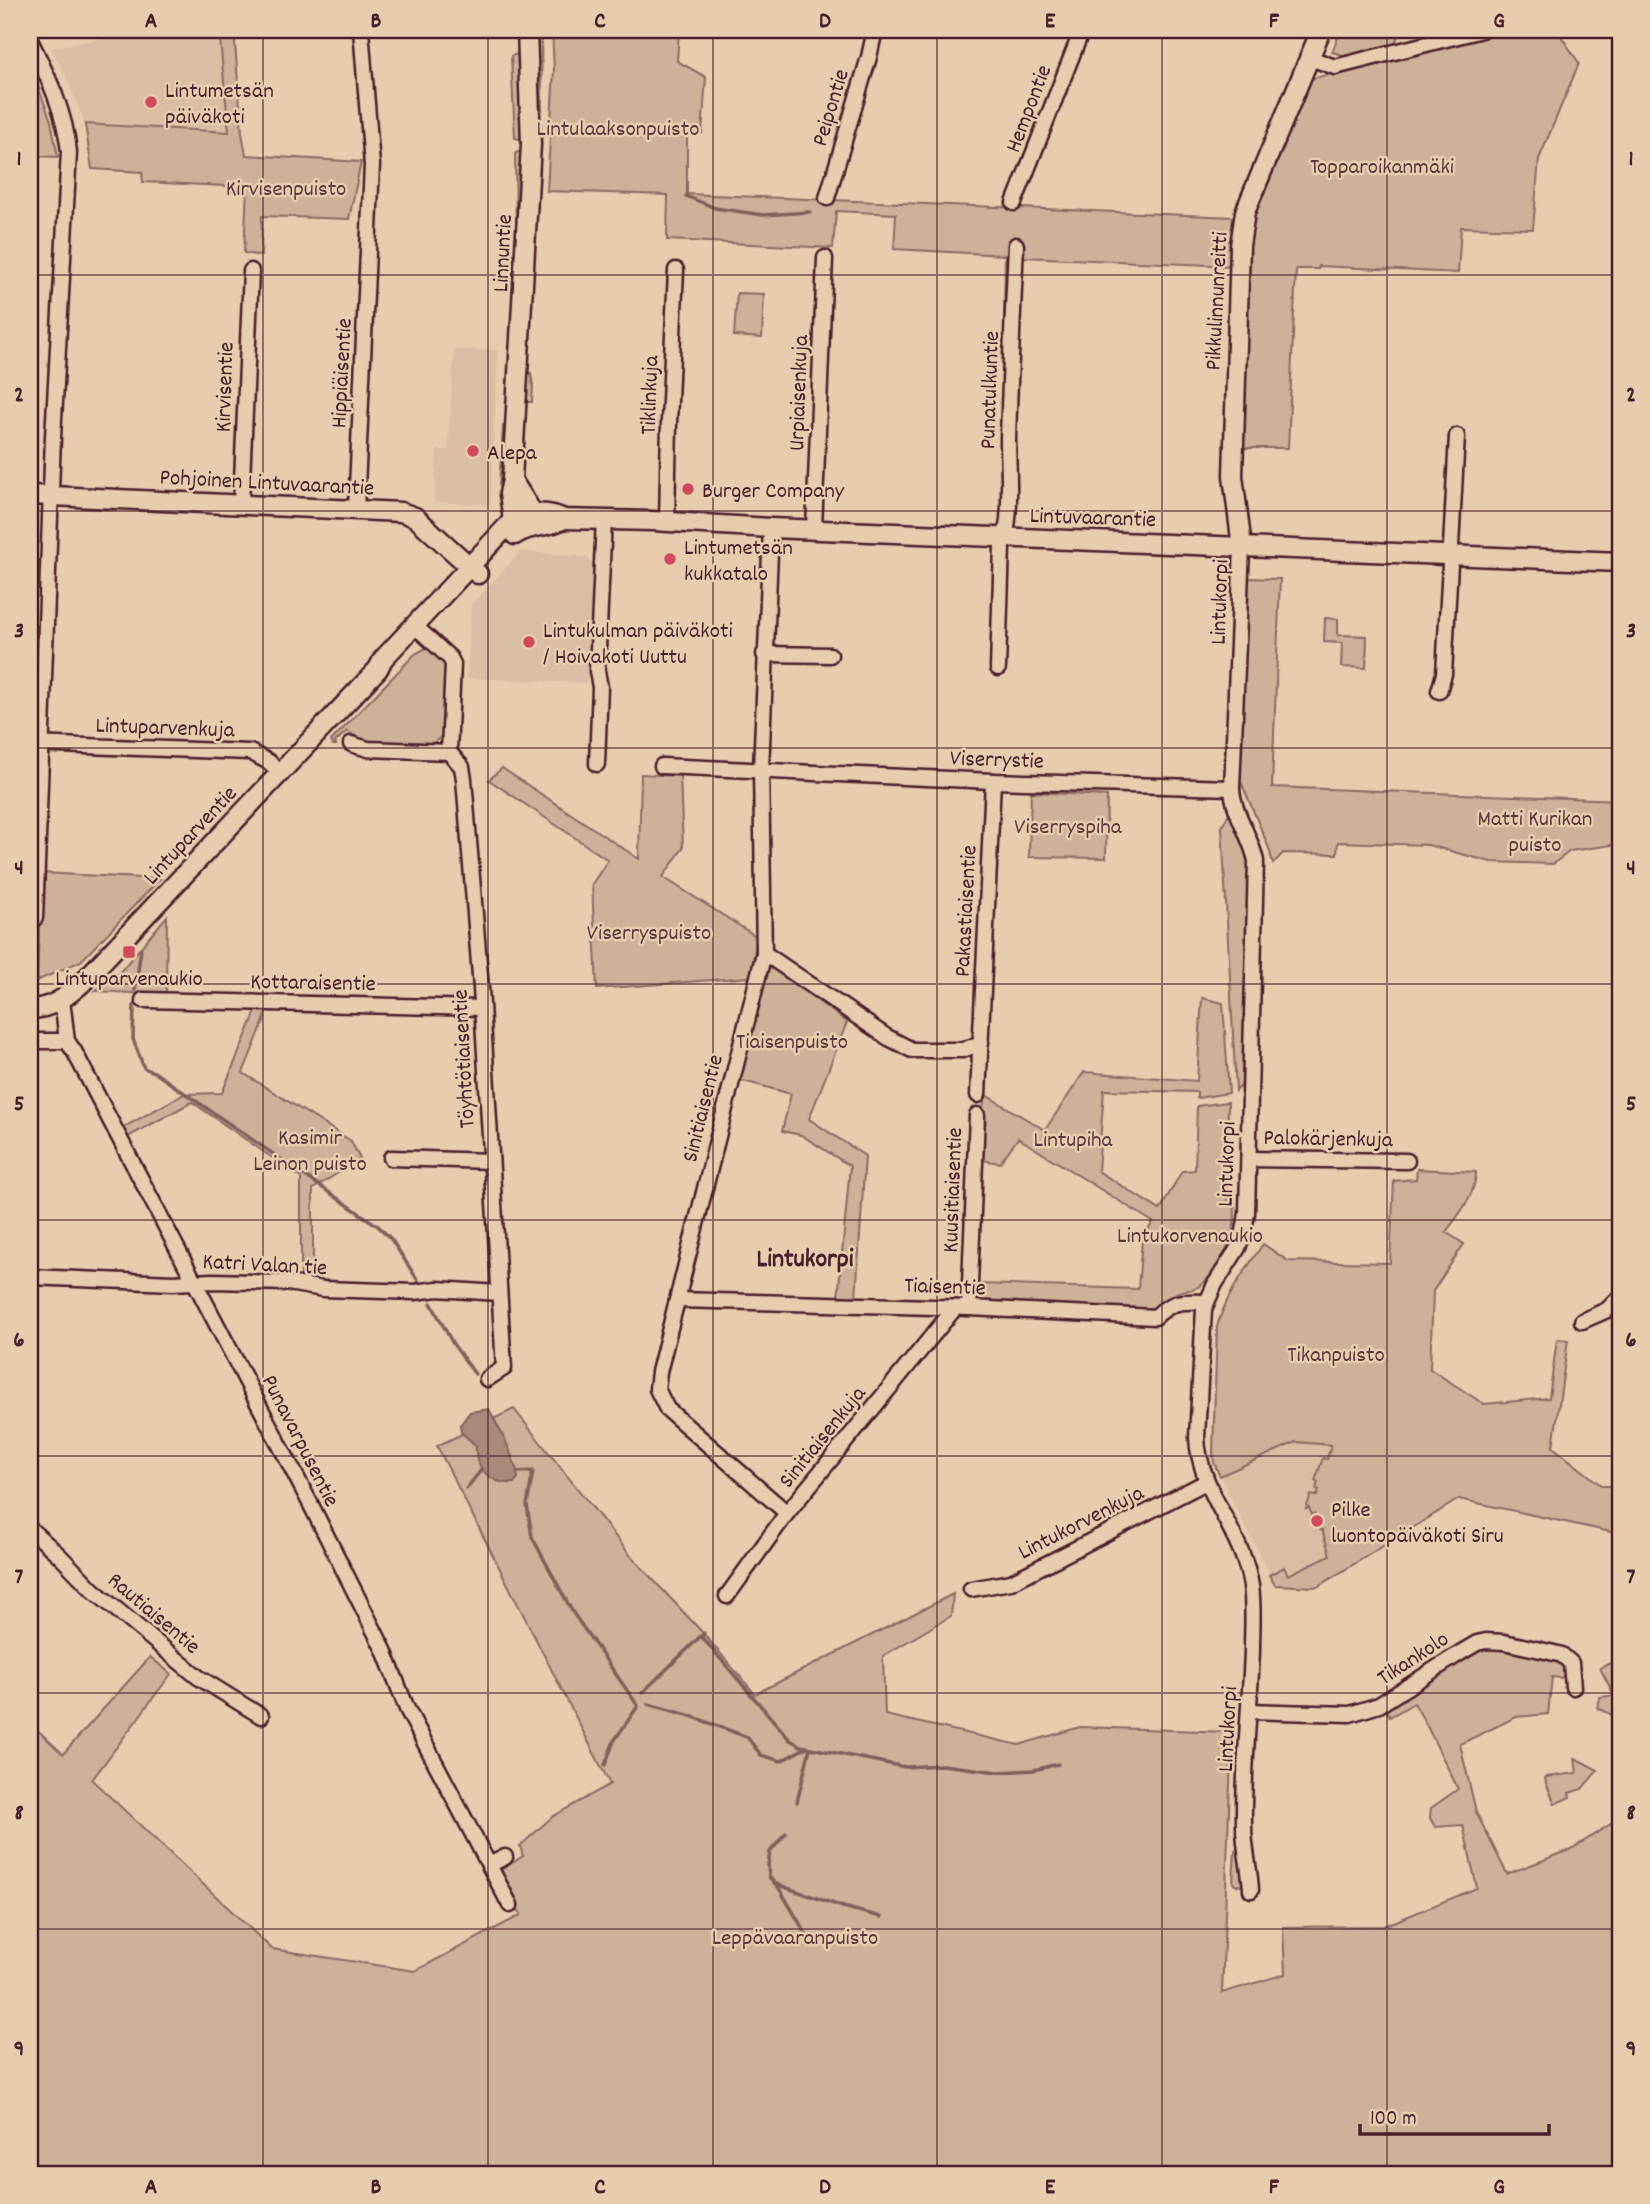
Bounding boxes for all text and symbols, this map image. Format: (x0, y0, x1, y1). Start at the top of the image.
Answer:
text: A (145, 6, 157, 39)
text: B (371, 6, 382, 39)
text: C (594, 6, 606, 39)
text: D (819, 6, 831, 39)
text: E (1045, 6, 1056, 39)
text: F (1269, 6, 1280, 39)
text: G (1493, 6, 1505, 39)
street label: Hempontie (998, 60, 1062, 158)
street label: Peipontie (805, 65, 860, 151)
place label: Lintumetsän päiväkoti (165, 76, 274, 135)
marker: Lintumetsän päiväkoti (143, 94, 159, 110)
park label: Lintulaaksonpuisto (537, 114, 699, 147)
text: 1 (16, 144, 22, 177)
text: 1 (1628, 144, 1634, 177)
park label: Topparoikanmäki (1310, 152, 1454, 185)
park label: Kirvisenpuisto (226, 174, 346, 207)
street label: Linnuntie (486, 213, 523, 293)
street label: Pikkulinnunreitti (1198, 231, 1239, 371)
street label: Hippiäisentie (324, 317, 363, 429)
street label: Punatulkuntie (973, 330, 1010, 450)
street label: Urpiaisenkuja (782, 333, 819, 452)
street label: Kirvisentie (208, 341, 245, 433)
street label: Tiklinkuja (634, 354, 669, 435)
text: 2 (14, 380, 24, 413)
text: 2 (1626, 380, 1636, 413)
place label: Alepa (487, 438, 538, 471)
marker: Alepa (465, 443, 481, 459)
street label: Pohjoinen Lintuvaarantie (159, 462, 375, 507)
place label: Burger Company (702, 476, 845, 509)
marker: Burger Company (680, 481, 696, 497)
street label: Lintuvaarantie (1029, 501, 1157, 538)
place label: Lintumetsän kukkatalo (684, 533, 793, 592)
marker: Lintumetsän kukkatalo (662, 551, 678, 567)
street label: Lintukorpi (1204, 559, 1239, 646)
text: 3 (14, 616, 24, 649)
place label: Lintukulman päiväkoti / Hoivakoti Uuttu (543, 616, 733, 675)
text: 3 (1626, 616, 1636, 649)
marker: Lintukulman päiväkoti / Hoivakoti Uuttu (521, 634, 537, 650)
street label: Lintuparvenkuja (95, 711, 236, 748)
street label: Viserrystie (949, 743, 1044, 780)
street label: Lintuparventie (137, 779, 246, 894)
park label: Matti Kurikan puisto (1478, 804, 1592, 863)
park label: Viserryspiha (1014, 812, 1123, 845)
street label: Pakastiaisentie (948, 844, 987, 978)
text: 4 (14, 853, 24, 886)
text: 4 (1626, 853, 1636, 886)
park label: Viserryspuisto (587, 918, 711, 951)
marker: Lintuparvenaukio (121, 944, 137, 960)
place label: Lintuparvenaukio (55, 964, 203, 997)
street label: Kottaraisentie (250, 967, 376, 1002)
street label: Töyhtötiaisentie (445, 989, 486, 1129)
park label: Tiaisenpuisto (736, 1027, 848, 1060)
street label: Sinitiaisentie (675, 1051, 734, 1166)
text: 5 (14, 1089, 24, 1122)
text: 5 (1626, 1089, 1636, 1122)
street label: Lintukorpi (1211, 1121, 1246, 1208)
park label: Kasimir Leinon puisto (253, 1123, 367, 1182)
street label: Palokärjenkuja (1263, 1123, 1394, 1158)
park label: Lintupiha (1034, 1125, 1114, 1158)
street label: Kuusitiaisentie (936, 1127, 973, 1253)
park label: Lintukorvenaukio (1117, 1221, 1263, 1254)
district label: Lintukorpi (757, 1242, 854, 1279)
street label: Katri Valan tie (202, 1247, 328, 1286)
street label: Tiaisentie (903, 1271, 986, 1306)
text: 6 (13, 1325, 25, 1358)
text: 6 (1625, 1325, 1637, 1358)
park label: Tikanpuisto (1287, 1340, 1385, 1373)
street label: Punavarpusentie (251, 1370, 346, 1513)
street label: Sinitiaisenkuja (772, 1379, 876, 1497)
street label: Lintukorvenkuja (1013, 1478, 1151, 1570)
place label: Pilke luontopäiväkoti Siru (1331, 1495, 1504, 1554)
marker: Pilke luontopäiväkoti Siru (1309, 1513, 1325, 1529)
text: 7 (15, 1562, 24, 1595)
text: 7 (1627, 1562, 1636, 1595)
street label: Rautiaisentie (99, 1566, 207, 1664)
street label: Tikankolo (1372, 1624, 1456, 1695)
street label: Lintukorpi (1211, 1686, 1248, 1773)
text: 8 (14, 1798, 24, 1831)
text: 8 (1626, 1798, 1636, 1831)
park label: Leppävaaranpuisto (712, 1923, 878, 1956)
text: 9 (14, 2034, 24, 2067)
text: 9 (1626, 2034, 1636, 2067)
scale bar (1360, 2092, 1548, 2136)
text: 100 m (1370, 2105, 1417, 2135)
text: A (145, 2172, 157, 2204)
text: B (371, 2172, 382, 2204)
text: C (594, 2172, 606, 2204)
text: D (819, 2172, 831, 2204)
text: E (1045, 2172, 1056, 2204)
text: F (1269, 2172, 1280, 2204)
text: G (1493, 2172, 1505, 2204)

